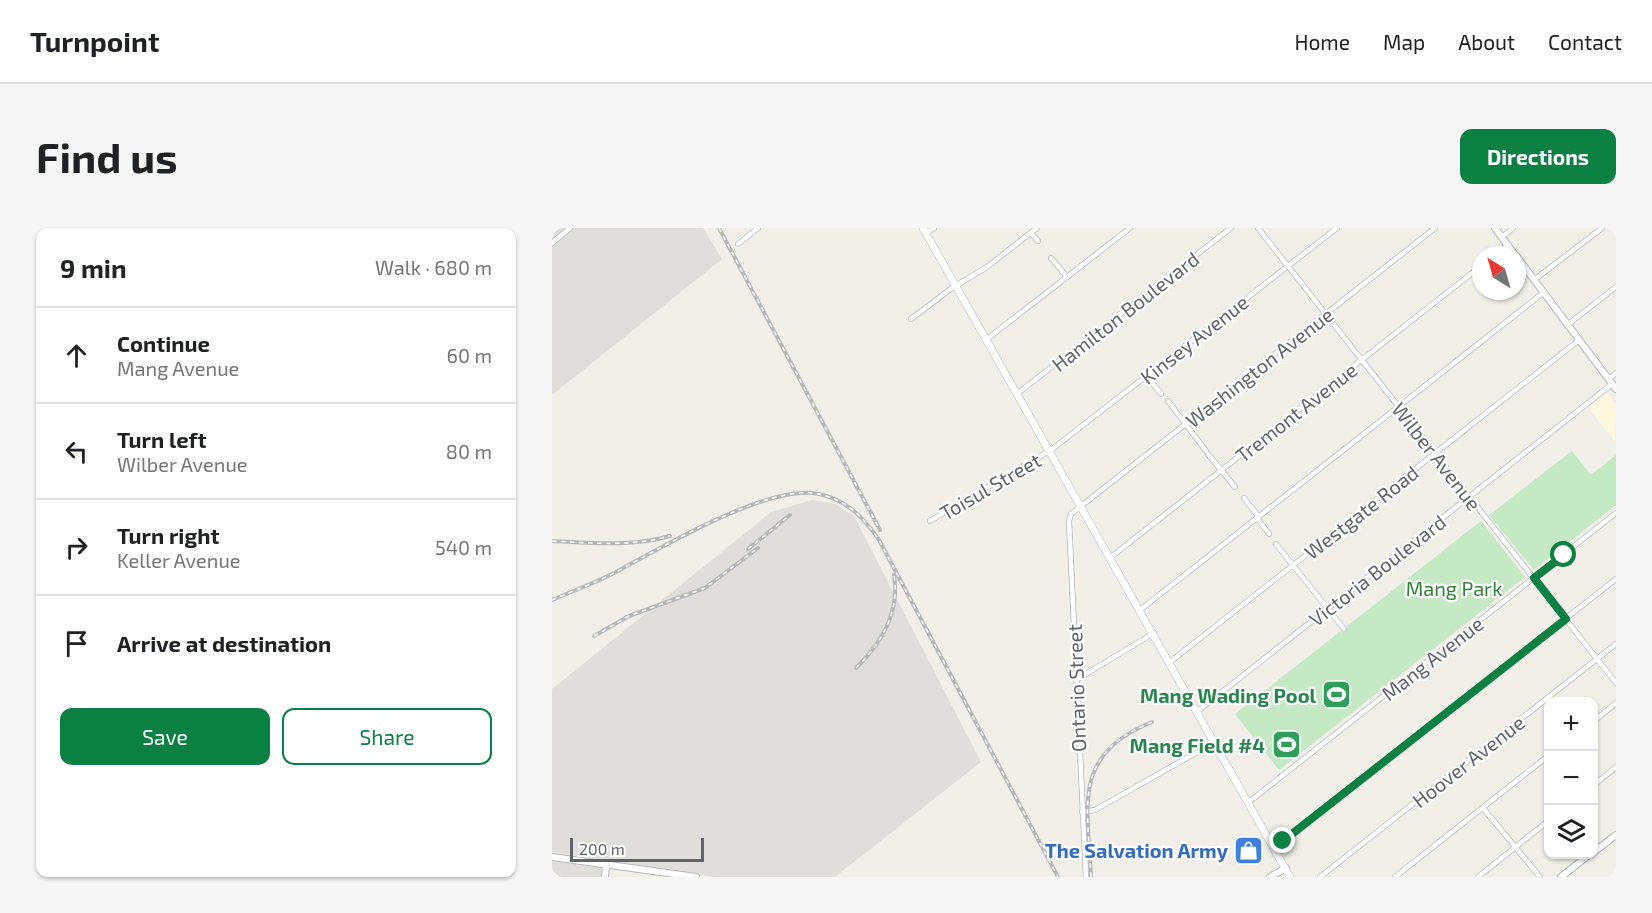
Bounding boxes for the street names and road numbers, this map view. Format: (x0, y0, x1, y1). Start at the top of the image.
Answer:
street label: Hamilton Boulevard (1047, 246, 1203, 376)
street label: Kinsey Avenue (1135, 289, 1253, 389)
street label: Washington Avenue (1180, 302, 1338, 432)
street label: Tremont Avenue (1231, 357, 1361, 467)
street label: Wilber Avenue (1387, 397, 1487, 515)
street label: Toisul Street (935, 447, 1045, 525)
street label: Westgate Road (1299, 460, 1423, 564)
street label: Victoria Boulevard (1304, 509, 1450, 631)
street label: Mang Avenue (1376, 611, 1488, 705)
street label: Ontario Street (1062, 623, 1090, 752)
street label: Hoover Avenue (1407, 710, 1529, 812)

